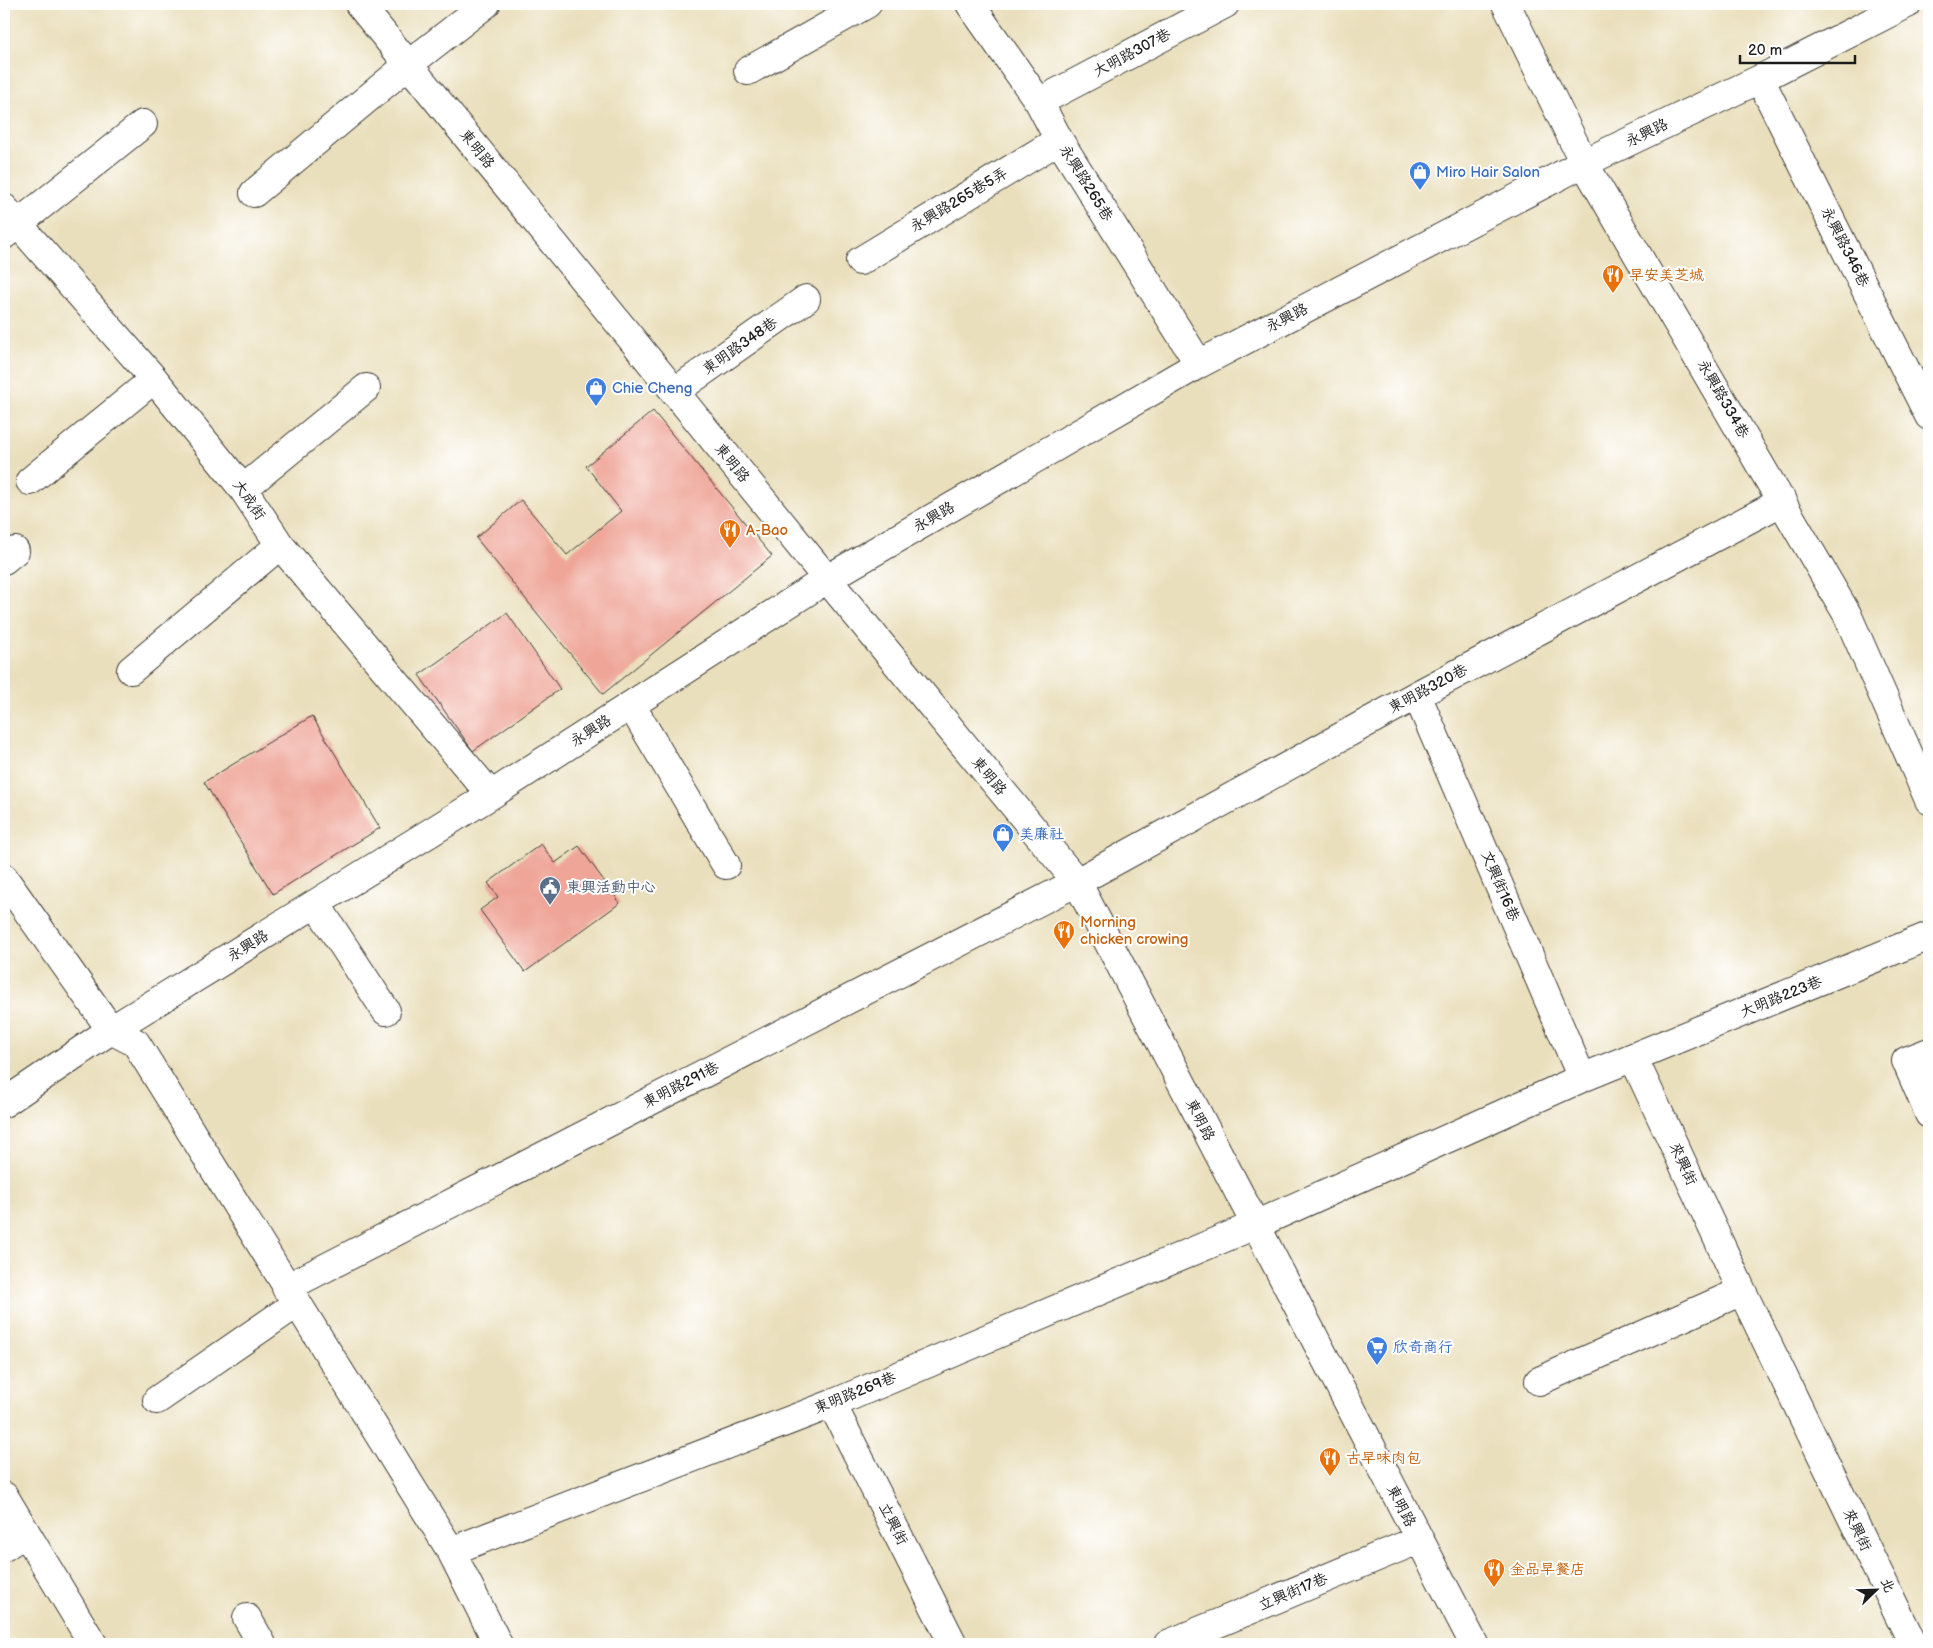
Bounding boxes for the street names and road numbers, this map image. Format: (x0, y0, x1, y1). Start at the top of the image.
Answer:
street label: 大明路307巷 (1090, 25, 1174, 81)
street label: 永興路 (1623, 115, 1671, 151)
street label: 東明路 (455, 126, 499, 172)
street label: 永興路265巷 (1055, 141, 1117, 225)
street label: 永興路265巷5弄 (907, 163, 1011, 237)
street label: 永興路346巷 (1817, 204, 1873, 290)
street label: 永興路 (1263, 299, 1311, 337)
street label: 東明路348巷 (699, 313, 781, 379)
street label: 永興路334巷 (1693, 356, 1753, 442)
street label: 東明路 (710, 440, 754, 486)
street label: 大成街 (228, 476, 270, 524)
street label: 永興路 (910, 498, 958, 536)
street label: 東明路320巷 (1385, 660, 1471, 718)
street label: 永興路 (567, 711, 615, 751)
street label: 東明路 (967, 753, 1011, 799)
street label: 文興街16巷 (1477, 848, 1523, 924)
street label: 永興路 (224, 926, 272, 966)
street label: 大明路223巷 (1737, 972, 1825, 1022)
street label: 東明路291巷 (640, 1058, 722, 1112)
street label: 東明路 (1181, 1096, 1219, 1144)
street label: 來興街 (1665, 1140, 1701, 1188)
street label: 東明路269巷 (811, 1368, 899, 1418)
street label: 東明路 (1382, 1482, 1420, 1530)
street label: 立興街 (874, 1500, 912, 1548)
street label: 來興街 (1839, 1506, 1875, 1554)
street label: 立興街17巷 (1256, 1569, 1330, 1615)

